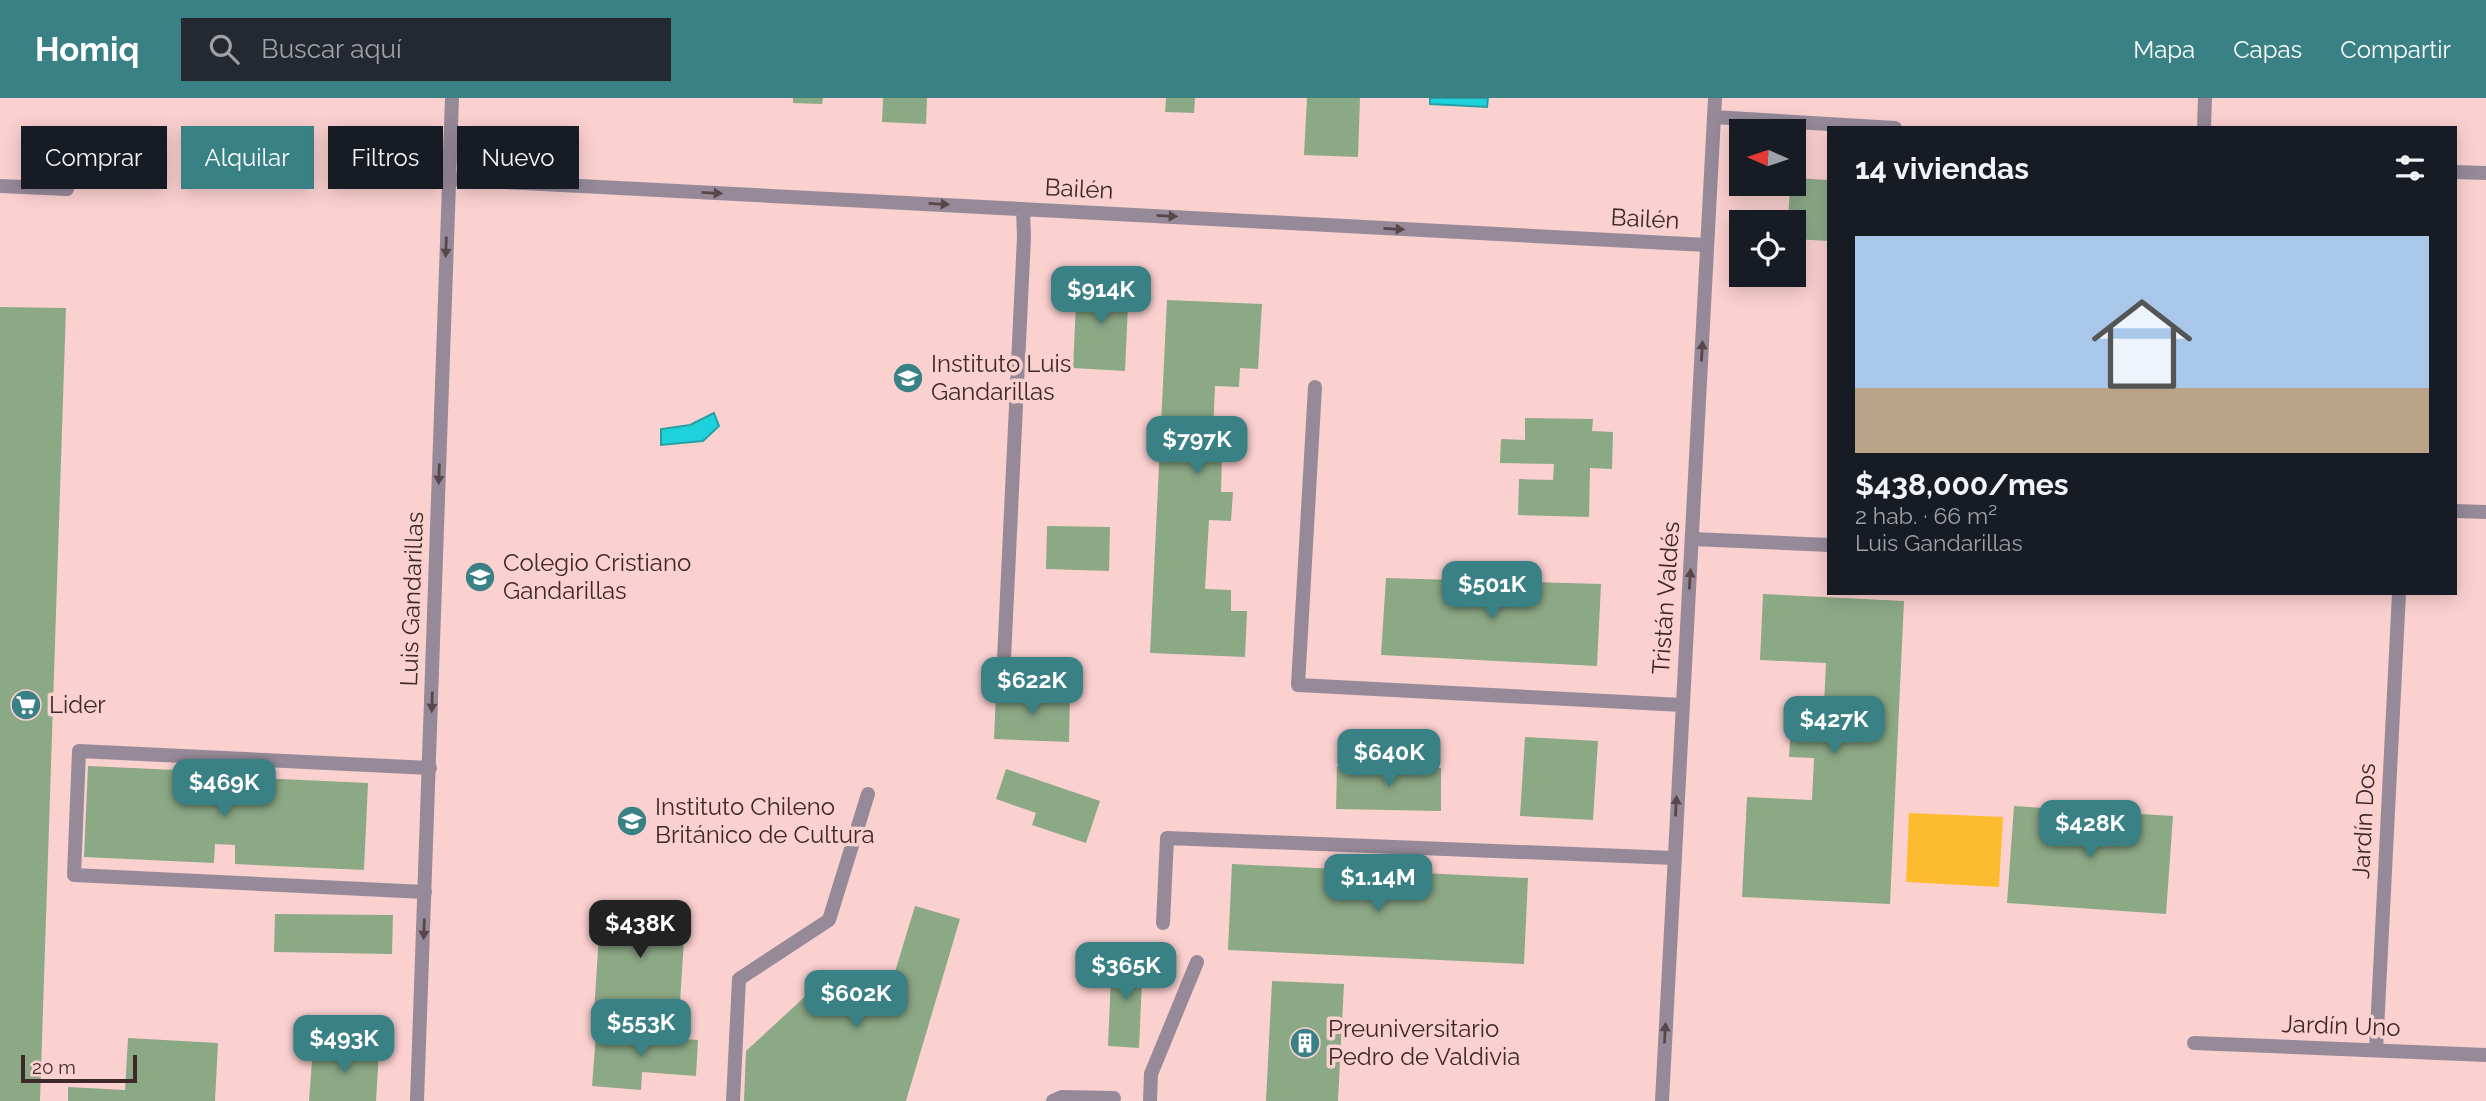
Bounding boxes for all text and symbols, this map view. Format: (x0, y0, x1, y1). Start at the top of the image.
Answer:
search box (181, 18, 671, 81)
text: Homiq (35, 30, 139, 69)
icon: search (205, 30, 243, 68)
text: Buscar aquí (261, 34, 402, 64)
text: Mapa (2133, 35, 2195, 64)
text: Capas (2233, 35, 2302, 64)
text: Compartir (2340, 35, 2451, 64)
north arrow (1729, 119, 1806, 196)
map controls (1729, 119, 1806, 287)
chip: Comprar (21, 126, 167, 189)
chip: Alquilar (181, 126, 314, 189)
chip: Filtros (328, 126, 443, 189)
chip: Nuevo (457, 126, 579, 189)
icon: filters (2391, 149, 2429, 187)
text: 14 viviendas (1855, 151, 2029, 186)
street label: Bailén (1044, 172, 1114, 205)
one-way arrow (701, 187, 723, 198)
one-way arrow (929, 199, 951, 210)
street label: Bailén (1610, 202, 1680, 235)
button: locate (1729, 210, 1806, 287)
one-way arrow (1156, 211, 1178, 222)
one-way arrow (1383, 223, 1405, 234)
one-way arrow (441, 236, 452, 258)
pin: $914K (1052, 266, 1150, 326)
text: $914K (1067, 275, 1135, 302)
icon: home (2079, 281, 2205, 407)
one-way arrow (1697, 340, 1708, 362)
place label: Instituto Luis Gandarillas (931, 349, 1071, 406)
school or university icon: Instituto Luis Gandarillas (891, 361, 925, 395)
pin: $797K (1148, 416, 1246, 476)
text: $797K (1162, 425, 1232, 452)
one-way arrow (433, 464, 445, 486)
text: $438,000/mes (1855, 467, 2069, 502)
text: 2 hab. · 66 m² (1855, 502, 1997, 529)
street label: Luis Gandarillas (394, 511, 429, 687)
street label: Tristán Valdés (1646, 520, 1685, 676)
text: Luis Gandarillas (1855, 529, 2023, 556)
place label: Colegio Cristiano Gandarillas (503, 548, 691, 605)
school or university icon: Colegio Cristiano Gandarillas (463, 560, 497, 594)
pin: $501K (1443, 561, 1541, 621)
one-way arrow (1685, 567, 1696, 589)
text: $501K (1458, 570, 1526, 597)
pin: $622K (983, 658, 1081, 717)
text: $622K (997, 666, 1067, 693)
supermarket icon: Lider (9, 688, 43, 722)
place label: Lider (49, 690, 106, 719)
one-way arrow (426, 691, 437, 713)
pin: $427K (1785, 696, 1883, 756)
text: $427K (1800, 705, 1868, 732)
pin: $640K (1340, 730, 1438, 789)
text: $640K (1353, 738, 1425, 765)
pin: $469K (175, 760, 273, 819)
street label: Jardín Dos (2346, 762, 2381, 880)
text: $469K (189, 768, 259, 795)
place label: Instituto Chileno Británico de Cultura (655, 792, 875, 849)
one-way arrow (1671, 794, 1682, 816)
pin: $428K (2041, 800, 2139, 860)
school or university icon: Instituto Chileno Británico de Cultura (615, 804, 649, 838)
text: $428K (2055, 809, 2125, 836)
pin: $1.14M (1321, 854, 1435, 914)
text: $1.14M (1340, 863, 1416, 890)
pin: $438K (591, 900, 689, 960)
text: $438K (605, 909, 675, 936)
one-way arrow (418, 918, 429, 940)
pin: $365K (1077, 942, 1175, 1002)
text: $365K (1091, 951, 1161, 978)
pin: $602K (807, 970, 905, 1030)
text: $602K (820, 979, 892, 1006)
pin: $553K (592, 1000, 690, 1059)
text: $553K (607, 1008, 675, 1035)
street label: Jardín Uno (2281, 1009, 2401, 1042)
place label: Preuniversitario Pedro de Valdivia (1328, 1014, 1520, 1071)
pin: $493K (295, 1016, 393, 1075)
one-way arrow (1660, 1022, 1671, 1044)
text: $493K (309, 1024, 379, 1051)
building icon: Preuniversitario Pedro de Valdivia (1288, 1026, 1322, 1060)
scale bar (21, 1052, 136, 1084)
text: 20 m (32, 1056, 76, 1078)

